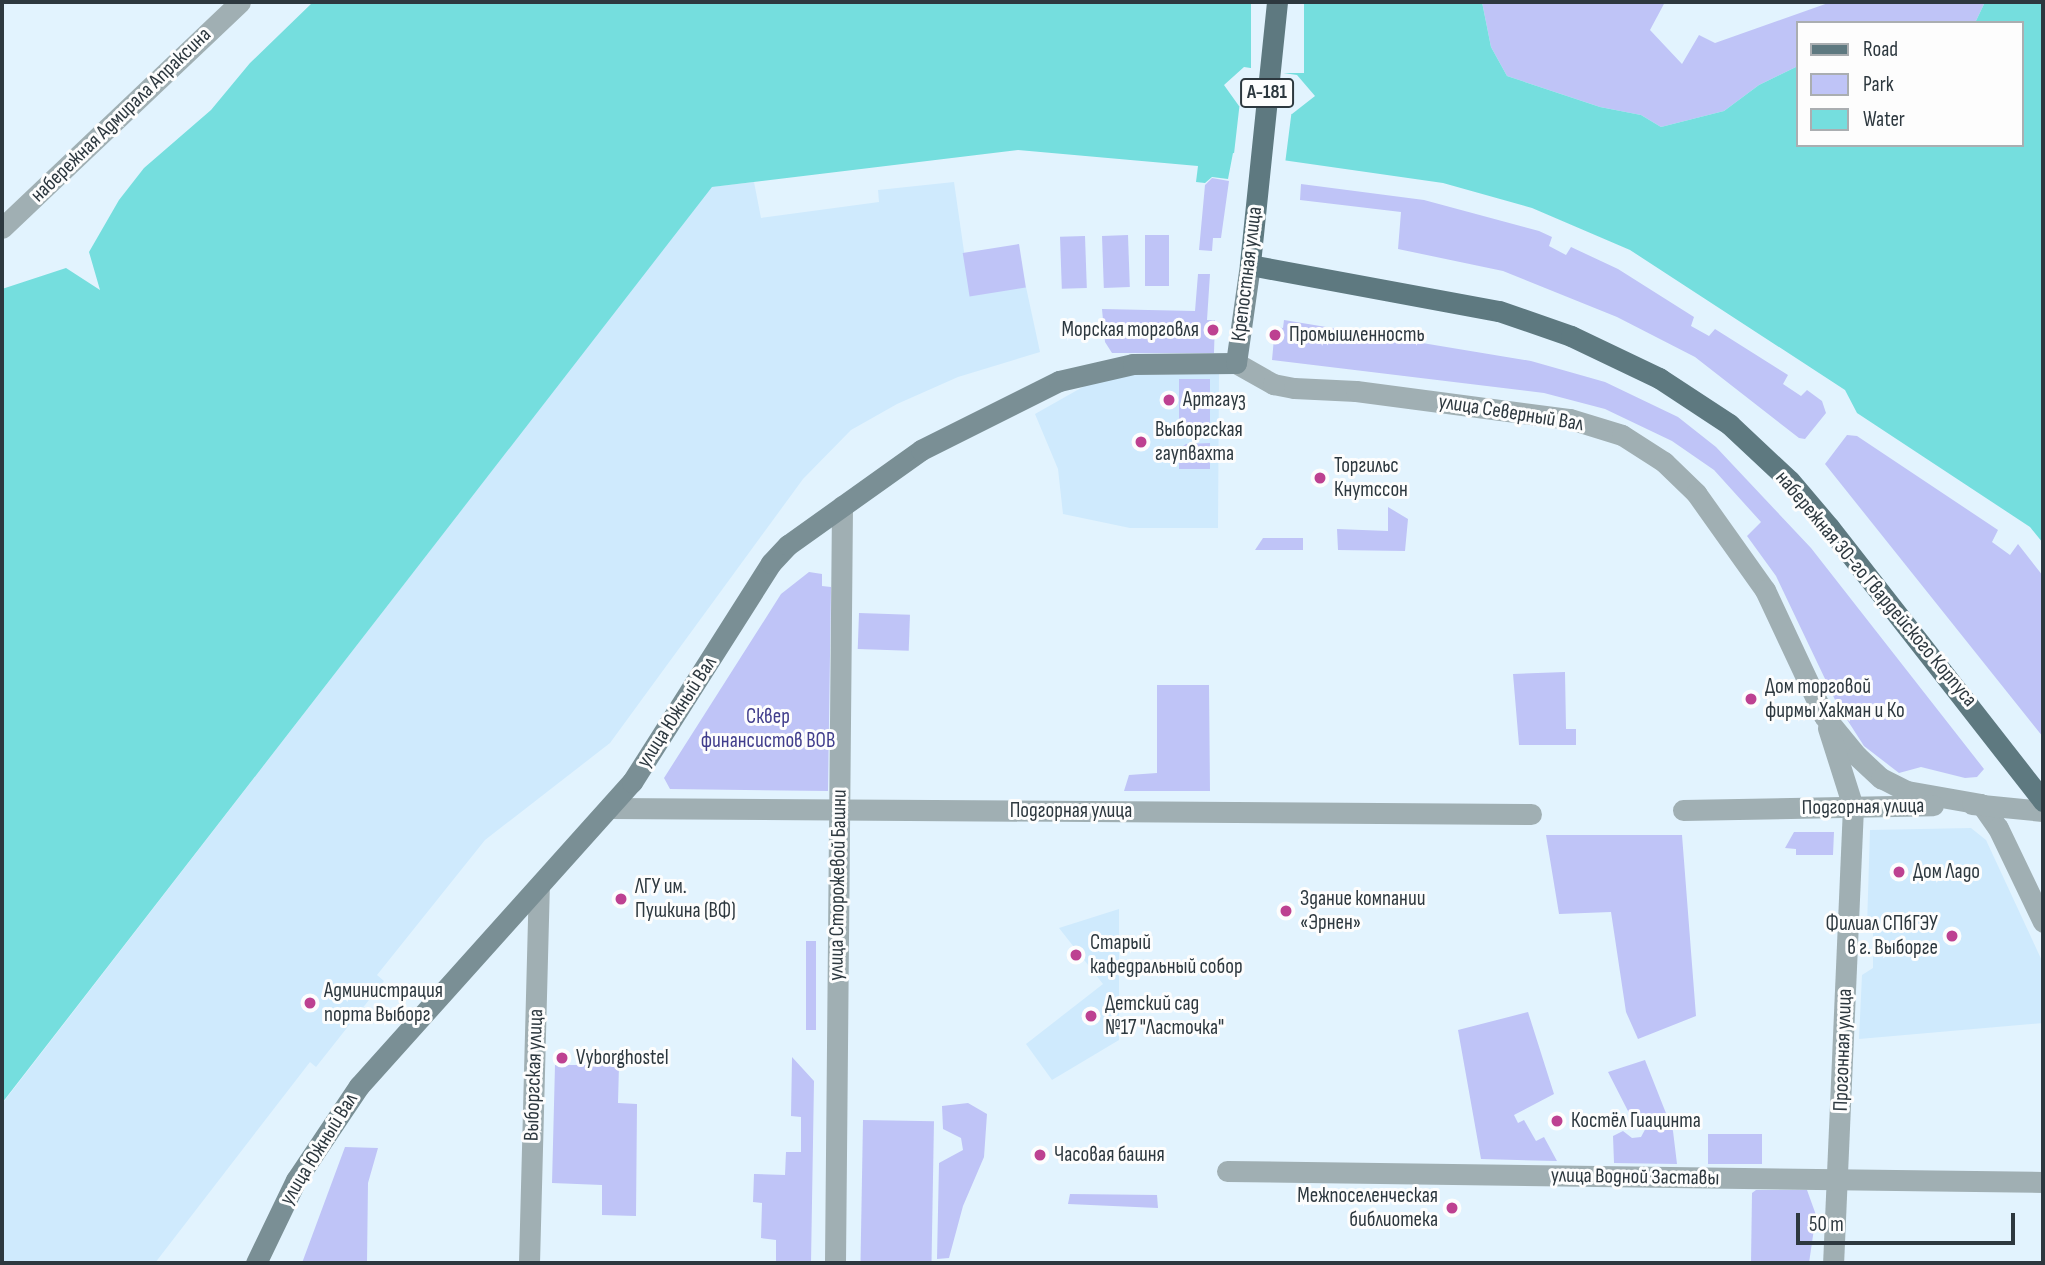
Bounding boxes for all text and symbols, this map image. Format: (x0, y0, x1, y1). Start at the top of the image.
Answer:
legend (1797, 21, 2024, 147)
street label: набережная Адмирала Апраксина (26, 22, 216, 208)
text: Road (1863, 37, 1898, 62)
text: Park (1863, 72, 1894, 97)
road number: А-181 (1239, 78, 1295, 108)
text: Water (1863, 107, 1905, 132)
street label: Крепостная улица (1226, 205, 1268, 343)
place label: Морская торговля (1062, 317, 1199, 343)
marker: Морская торговля (1205, 322, 1221, 338)
place label: Промышленность (1289, 322, 1425, 348)
marker: Промышленность (1267, 327, 1283, 343)
place label: Артгауз (1183, 387, 1246, 413)
street label: улица Северный Вал (1437, 389, 1585, 437)
marker: Артгауз (1161, 392, 1177, 408)
place label: Выборгская гаупвахта (1155, 417, 1243, 467)
marker: Выборгская гаупвахта (1133, 434, 1149, 450)
place label: Торгильс Кнутссон (1334, 453, 1408, 503)
street label: набережная 30-го Гвардейского Корпуса (1770, 466, 1982, 712)
marker: Торгильс Кнутссон (1312, 470, 1328, 486)
street label: улица Южный Вал (632, 652, 722, 772)
place label: Дом торговой фирмы Хакман и Ко (1765, 674, 1905, 724)
marker: Дом торговой фирмы Хакман и Ко (1743, 691, 1759, 707)
park label: Сквер финансистов ВОВ (701, 704, 835, 754)
street label: улица Сторожевой Башни (824, 789, 852, 981)
street label: Подгорная улица (1801, 793, 1925, 821)
street label: Подгорная улица (1010, 798, 1132, 824)
place label: Дом Ладо (1913, 859, 1980, 885)
marker: Дом Ладо (1891, 864, 1907, 880)
place label: ЛГУ им. Пушкина (ВФ) (635, 874, 736, 924)
place label: Здание компании «Эрнен» (1300, 886, 1425, 936)
marker: ЛГУ им. Пушкина (ВФ) (613, 891, 629, 907)
marker: Здание компании «Эрнен» (1278, 903, 1294, 919)
place label: Филиал СПбГЭУ в г. Выборге (1826, 911, 1938, 961)
marker: Филиал СПбГЭУ в г. Выборге (1944, 928, 1960, 944)
place label: Старый кафедральный собор (1090, 930, 1243, 980)
marker: Старый кафедральный собор (1068, 947, 1084, 963)
place label: Администрация порта Выборг (324, 978, 443, 1028)
street label: Прогонная улица (1828, 988, 1858, 1112)
place label: Детский сад №17 "Ласточка" (1105, 991, 1224, 1041)
marker: Администрация порта Выборг (302, 995, 318, 1011)
marker: Детский сад №17 "Ласточка" (1083, 1008, 1099, 1024)
street label: Выборгская улица (519, 1009, 549, 1141)
place label: Vyborghostel (576, 1045, 669, 1071)
marker: Vyborghostel (554, 1050, 570, 1066)
street label: улица Южный Вал (275, 1088, 363, 1210)
place label: Костёл Гиацинта (1571, 1108, 1701, 1134)
marker: Костёл Гиацинта (1549, 1113, 1565, 1129)
place label: Часовая башня (1054, 1142, 1165, 1168)
marker: Часовая башня (1032, 1147, 1048, 1163)
street label: улица Водной Заставы (1551, 1163, 1719, 1191)
place label: Межпоселенческая библиотека (1297, 1183, 1438, 1233)
scale bar (1800, 1198, 2019, 1242)
marker: Межпоселенческая библиотека (1444, 1200, 1460, 1216)
text: 50 m (1809, 1212, 1844, 1237)

